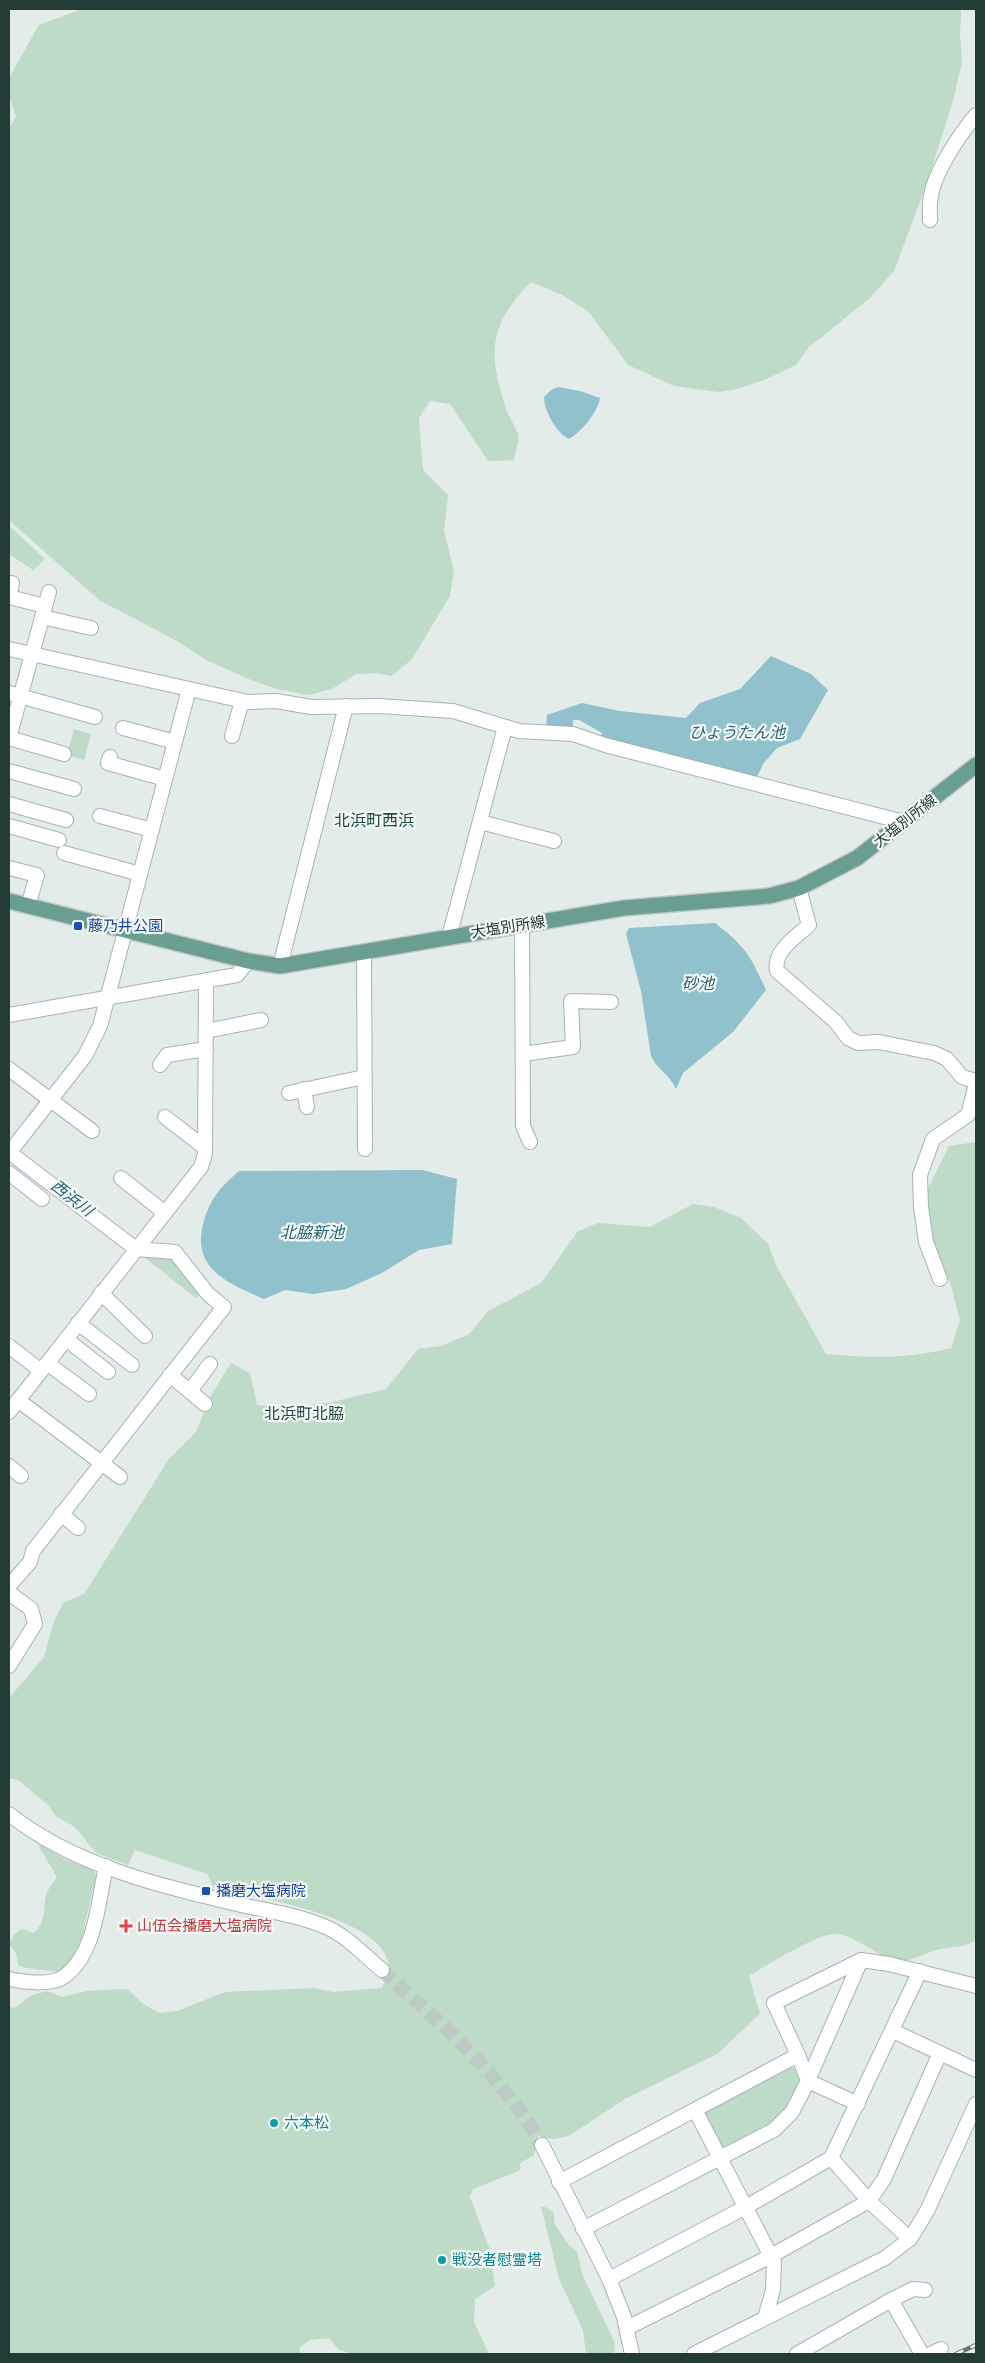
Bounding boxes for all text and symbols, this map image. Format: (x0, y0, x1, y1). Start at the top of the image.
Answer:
water label: ひょうたん池 (689, 723, 787, 742)
street label: 大塩別所線 (870, 791, 940, 851)
district label: 北浜町西浜 (334, 811, 414, 830)
street label: 大塩別所線 (470, 912, 546, 942)
place label: 藤乃井公園 (88, 917, 163, 935)
marker: 藤乃井公園 (72, 920, 84, 932)
water label: 砂池 (682, 974, 716, 993)
water label: 西浜川 (47, 1176, 98, 1221)
water label: 北脇新池 (280, 1223, 346, 1242)
district label: 北浜町北脇 (264, 1404, 344, 1423)
place label: 播磨大塩病院 (216, 1882, 306, 1900)
marker: 播磨大塩病院 (200, 1885, 212, 1897)
place label: 山伍会播磨大塩病院 (137, 1917, 272, 1935)
marker: 山伍会播磨大塩病院 (119, 1919, 133, 1933)
place label: 六本松 (284, 2114, 329, 2132)
marker: 六本松 (268, 2117, 280, 2129)
place label: 戦没者慰霊塔 (452, 2251, 542, 2269)
marker: 戦没者慰霊塔 (436, 2254, 448, 2266)

